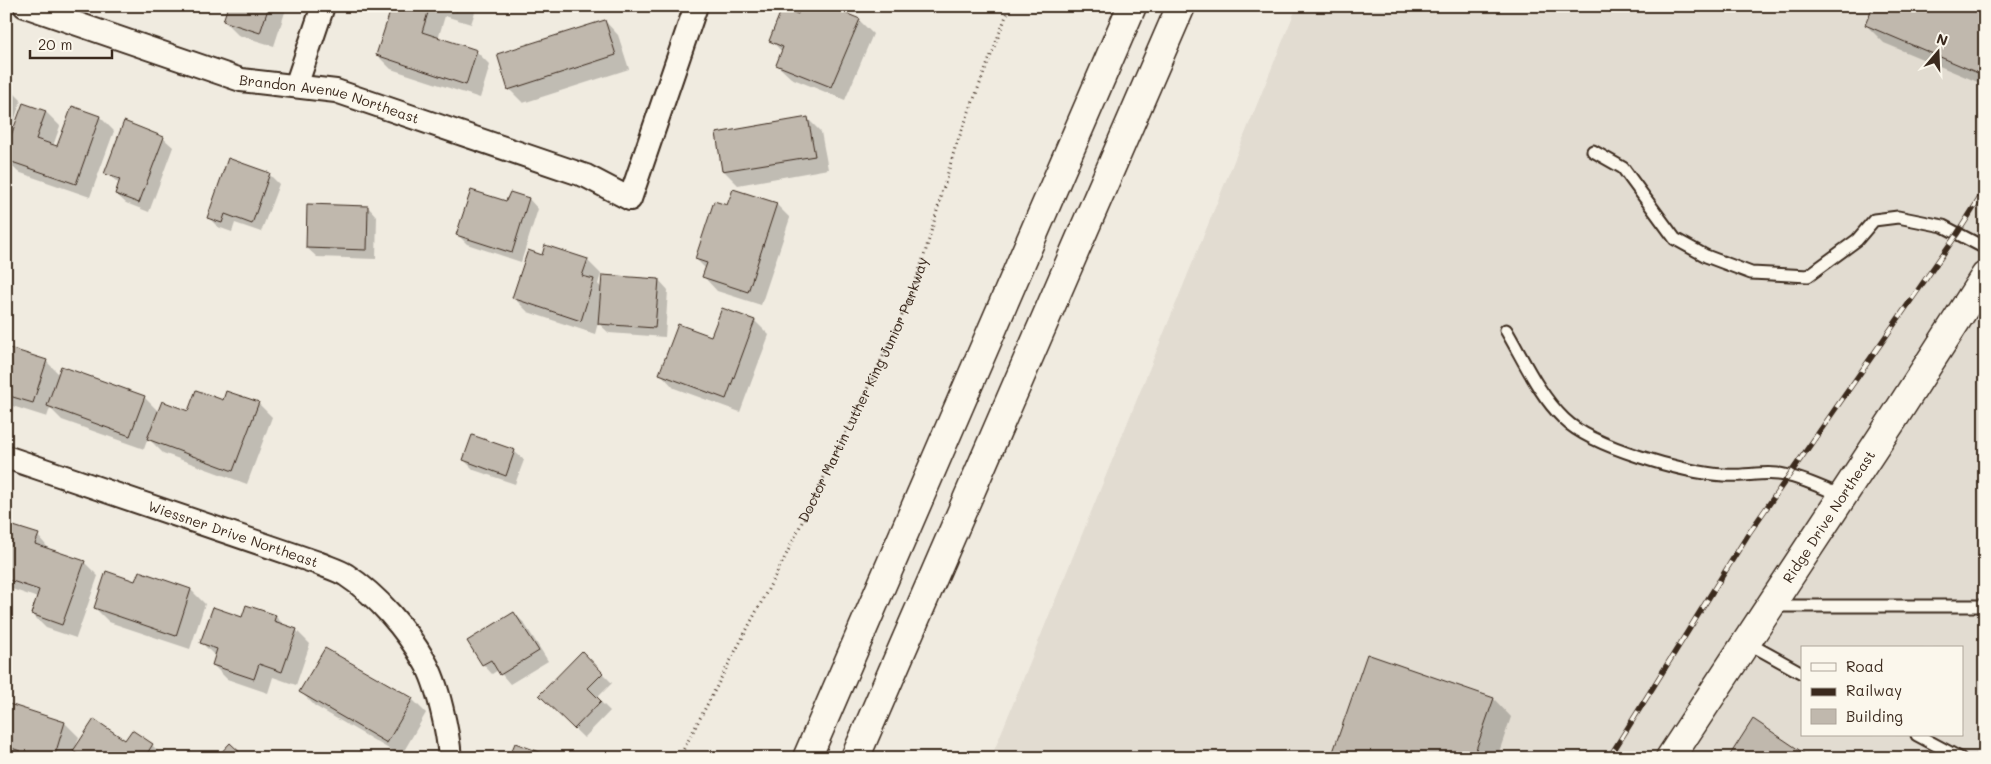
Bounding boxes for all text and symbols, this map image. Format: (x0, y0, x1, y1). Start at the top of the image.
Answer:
scale bar (30, 28, 112, 60)
north arrow (1914, 28, 1964, 78)
text: N (1934, 29, 1951, 50)
text: 20 m (38, 34, 72, 54)
street label: Brandon Avenue Northeast (238, 70, 422, 128)
street label: Doctor Martin Luther King Junior Parkway (793, 255, 932, 525)
street label: Ridge Drive Northeast (1778, 446, 1879, 586)
street label: Wiessner Drive Northeast (146, 496, 321, 571)
legend (1801, 646, 1964, 736)
text: Road (1846, 656, 1883, 676)
text: Railway (1846, 680, 1902, 700)
text: Building (1846, 706, 1903, 726)

